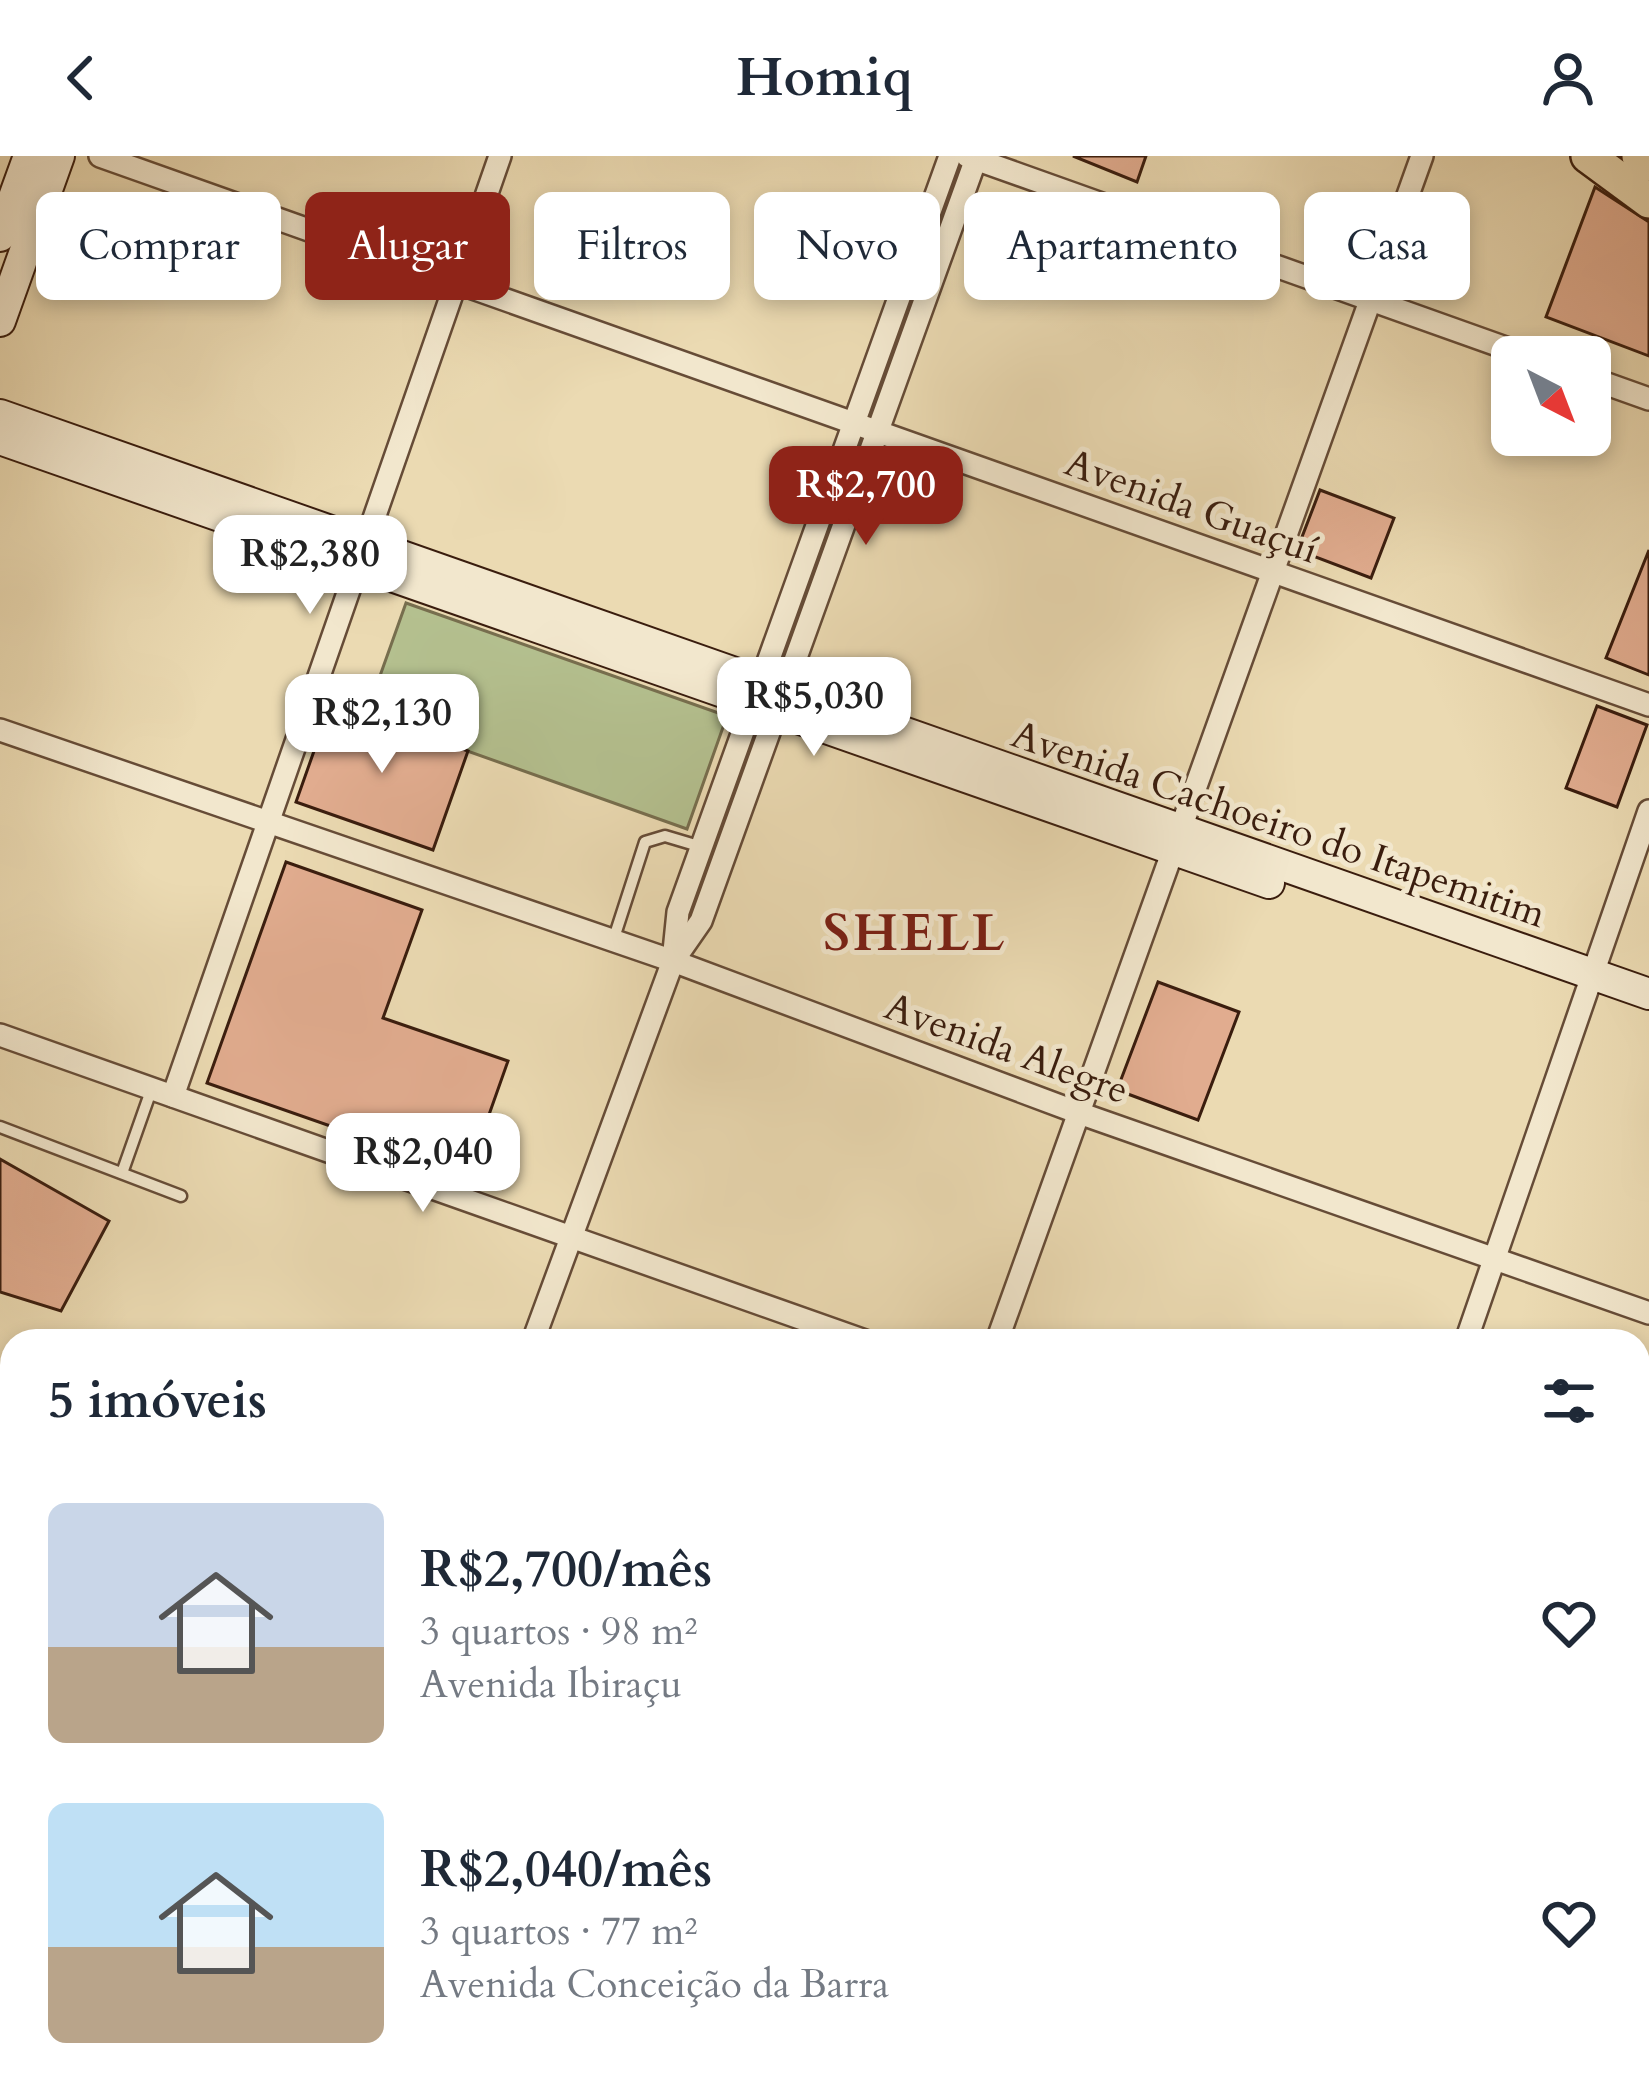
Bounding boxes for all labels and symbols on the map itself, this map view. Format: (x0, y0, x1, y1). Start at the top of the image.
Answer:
north arrow (1491, 336, 1611, 456)
street label: Avenida Guaçuí (1058, 436, 1325, 577)
pin: R$2,700 (755, 446, 977, 548)
pin: R$2,380 (199, 515, 421, 617)
pin: R$5,030 (703, 657, 925, 759)
pin: R$2,130 (271, 674, 493, 776)
street label: Avenida Cachoeiro do Itapemitim (1005, 708, 1553, 941)
district label: SHELL (823, 899, 1007, 969)
street label: Avenida Alegre (877, 980, 1136, 1117)
pin: R$2,040 (312, 1113, 534, 1215)

